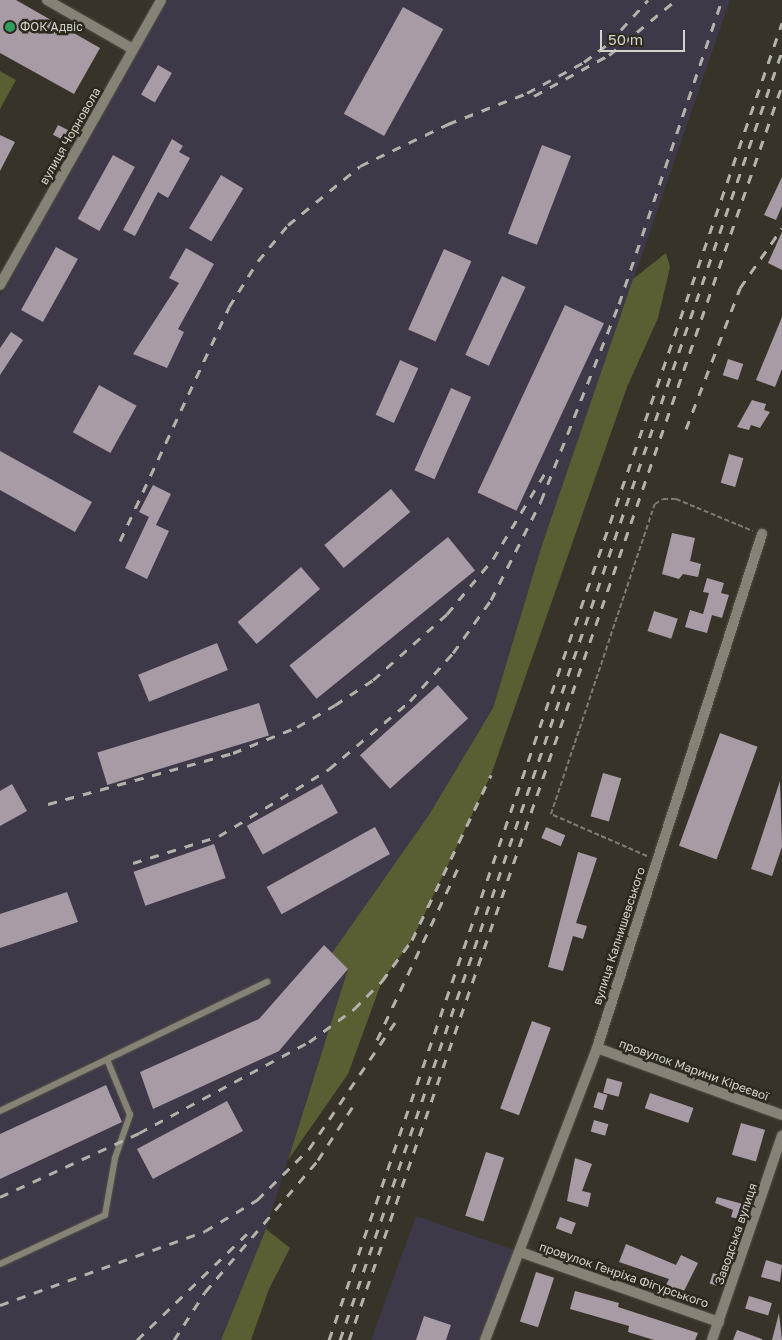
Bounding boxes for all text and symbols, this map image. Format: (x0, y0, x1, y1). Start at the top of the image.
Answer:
place label: ФОК Адвіс (20, 20, 83, 34)
scale bar (602, 20, 687, 52)
marker: ФОК Адвіс (4, 21, 16, 33)
text: 50 m (608, 30, 643, 48)
street label: вулиця Чорновола (36, 85, 104, 187)
street label: вулиця Калнишевського (590, 865, 648, 1007)
street label: провулок Марини Кіреєвої (617, 1036, 771, 1104)
street label: Заводська вулиця (712, 1181, 760, 1287)
street label: провулок Генріха Фігурського (537, 1239, 711, 1311)

